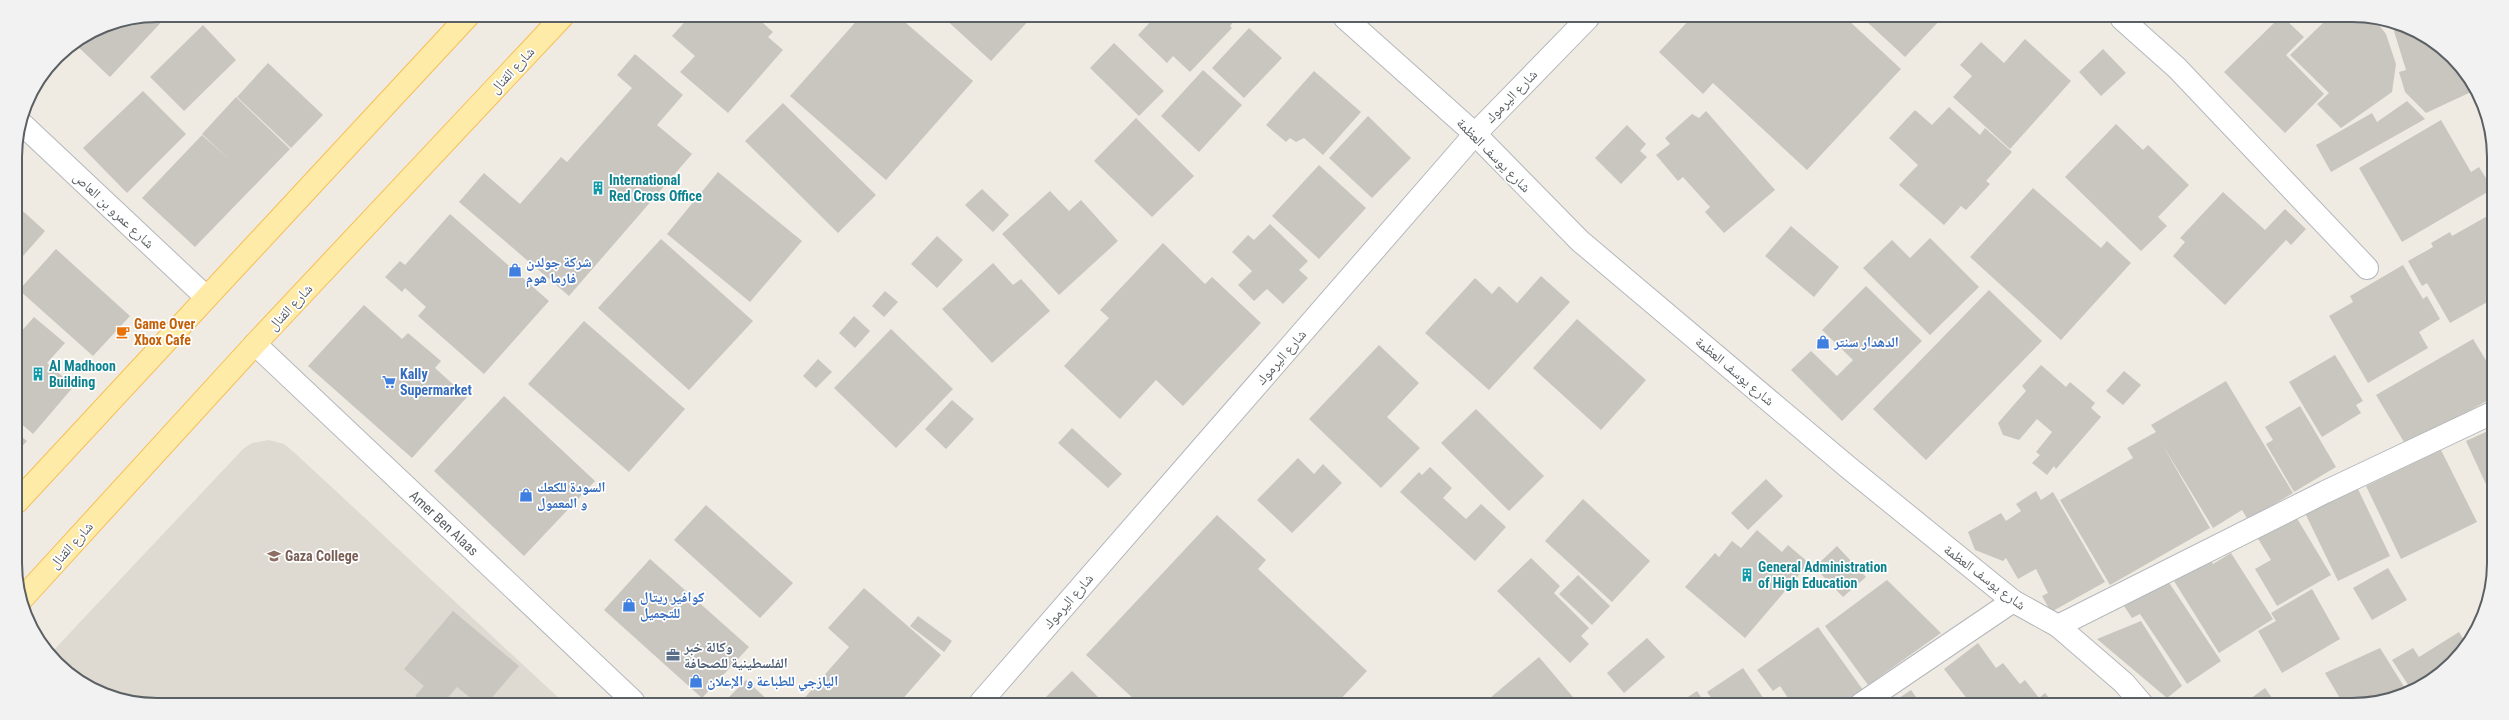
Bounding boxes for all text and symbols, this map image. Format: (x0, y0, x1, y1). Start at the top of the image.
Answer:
street label: شارع القنال (487, 44, 539, 98)
street label: شارع اليرموك (1482, 66, 1542, 127)
street label: شارع يوسف العظمة (1452, 115, 1534, 197)
street label: شارع عمرو بن العاص (69, 169, 158, 253)
place label: International Red Cross Office (609, 172, 702, 204)
building icon: International Red Cross Office (590, 180, 606, 196)
place label: شركة جولدن فارما هوم (526, 254, 592, 288)
shop icon: شركة جولدن فارما هوم (507, 262, 523, 278)
street label: شارع القنال (265, 281, 317, 335)
place label: Game Over Xbox Cafe (134, 316, 195, 348)
cafe icon: Game Over Xbox Cafe (115, 324, 131, 340)
street label: شارع اليرموك (1253, 326, 1311, 389)
street label: شارع يوسف العظمة (1691, 333, 1778, 410)
shop icon: الدهدار سنتر (1815, 334, 1831, 350)
place label: الدهدار سنتر (1833, 334, 1899, 350)
place label: Al Madhoon Building (49, 358, 116, 390)
building icon: Al Madhoon Building (30, 366, 46, 382)
place label: Kally Supermarket (400, 366, 472, 398)
supermarket icon: Kally Supermarket (381, 374, 397, 390)
place label: السودة للكعك و المعمول (537, 479, 606, 511)
street label: Amer Ben Alaas (406, 487, 482, 559)
shop icon: السودة للكعك و المعمول (518, 487, 534, 503)
street label: شارع القنال (46, 518, 98, 573)
street label: شارع يوسف العظمة (1940, 541, 2029, 614)
school or university icon: Gaza College (266, 548, 282, 564)
place label: Gaza College (285, 548, 359, 564)
place label: General Administration of High Education (1758, 559, 1887, 591)
building icon: General Administration of High Education (1739, 567, 1755, 583)
street label: شارع اليرموك (1040, 570, 1098, 633)
place label: كوافير ريتال للتجميل (640, 589, 705, 622)
shop icon: كوافير ريتال للتجميل (621, 597, 637, 613)
place label: وكالة خبر الفلسطينية للصحافة (683, 639, 788, 671)
office icon: وكالة خبر الفلسطينية للصحافة (665, 647, 681, 663)
shop icon: اليازجي للطباعة و الإعلان (688, 673, 704, 689)
place label: اليازجي للطباعة و الإعلان (707, 673, 838, 692)

